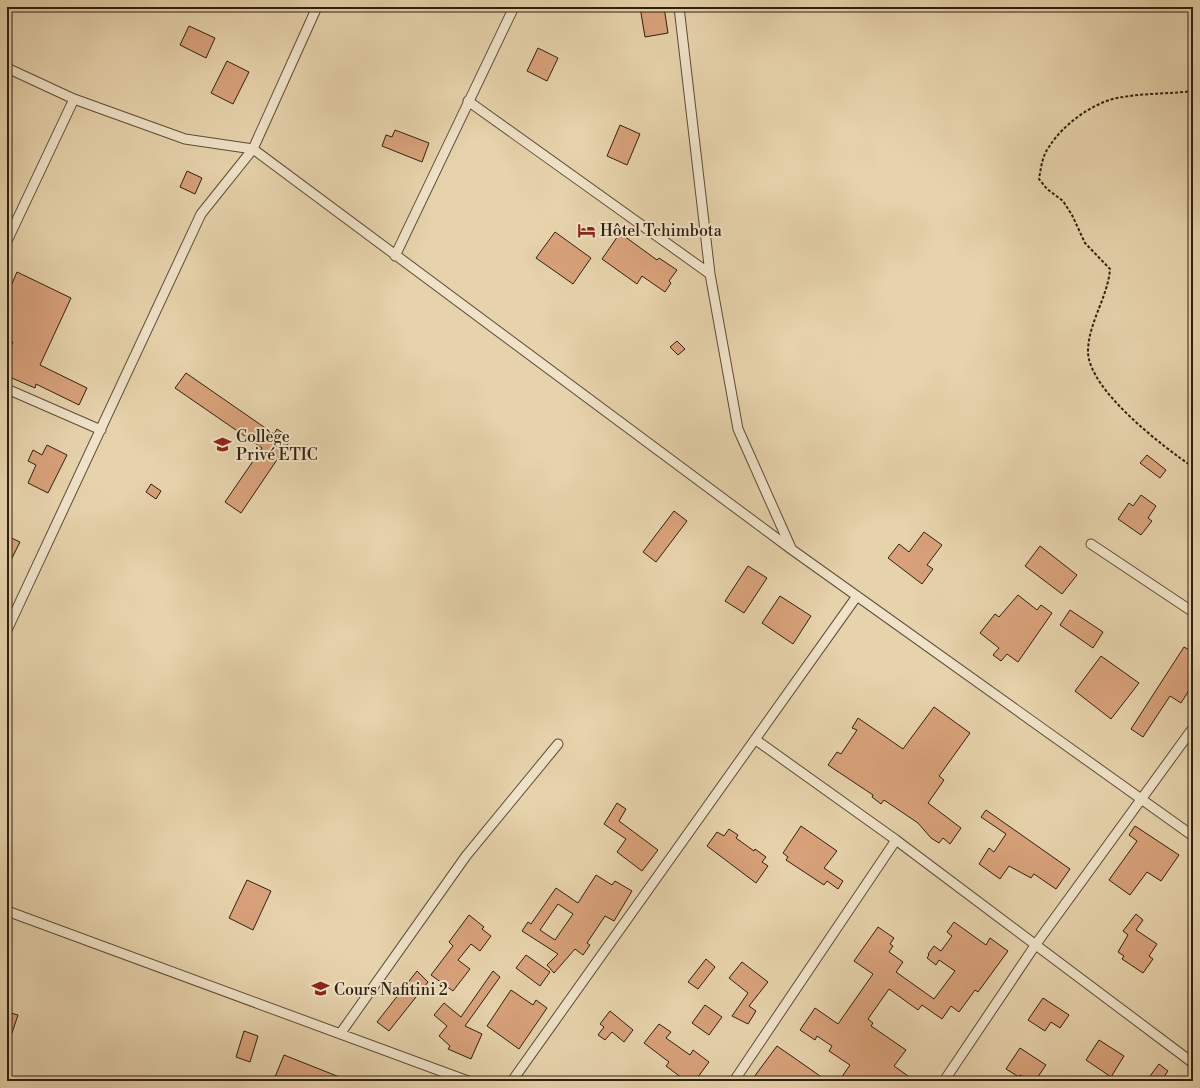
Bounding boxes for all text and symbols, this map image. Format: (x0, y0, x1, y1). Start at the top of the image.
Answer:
hotel icon: Hôtel Tchimbota (577, 220, 597, 240)
place label: Hôtel Tchimbota (600, 221, 723, 241)
place label: Collège Privé ETIC (236, 427, 318, 465)
school or university icon: Collège Privé ETIC (213, 435, 233, 455)
school or university icon: Cours Nafitini 2 (311, 979, 331, 999)
place label: Cours Nafitini 2 (334, 980, 448, 1000)

